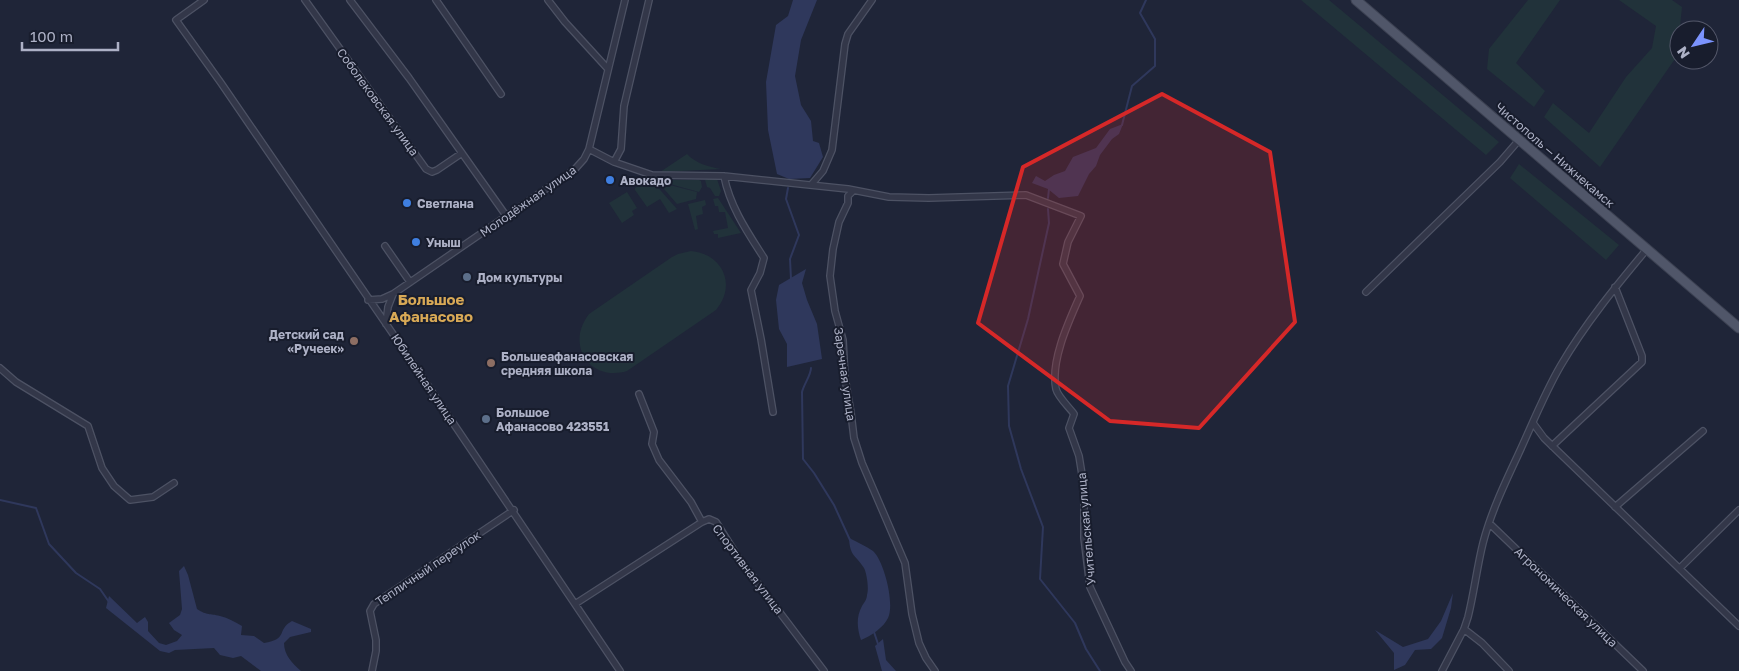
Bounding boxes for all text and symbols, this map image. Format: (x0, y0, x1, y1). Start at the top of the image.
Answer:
scale bar (22, 20, 119, 52)
north arrow (1669, 20, 1719, 70)
text: 100 m (30, 27, 73, 45)
text: N (1673, 44, 1693, 62)
street label: Соболековская улица (334, 45, 422, 159)
street label: Чистополь — Нижнекамск (1492, 99, 1618, 211)
street label: Молодёжная улица (477, 162, 579, 240)
place label: Авокадо (620, 173, 671, 188)
marker: Авокадо (604, 174, 616, 186)
place label: Светлана (417, 196, 474, 211)
marker: Светлана (401, 197, 413, 209)
place label: Уныш (426, 235, 461, 250)
marker: Уныш (410, 236, 422, 248)
place label: Дом культуры (477, 270, 562, 285)
marker: Дом культуры (461, 271, 473, 283)
district label: Большое Афанасово (389, 290, 473, 325)
street label: Заречная улица (831, 326, 859, 422)
place label: Детский сад «Ручеек» (269, 327, 345, 356)
street label: Юбилейная улица (388, 331, 460, 427)
marker: Детский сад «Ручеек» (348, 335, 360, 347)
place label: Большеафанасовская средняя школа (501, 349, 633, 378)
marker: Большеафанасовская средняя школа (485, 357, 497, 369)
place label: Большое Афанасово 423551 (496, 405, 609, 434)
marker: Большое Афанасово 423551 (480, 413, 492, 425)
street label: Учительская улица (1074, 472, 1098, 586)
street label: Спортивная улица (709, 521, 787, 617)
street label: Тепличный переулок (372, 527, 484, 609)
street label: Агрономическая улица (1511, 544, 1621, 650)

